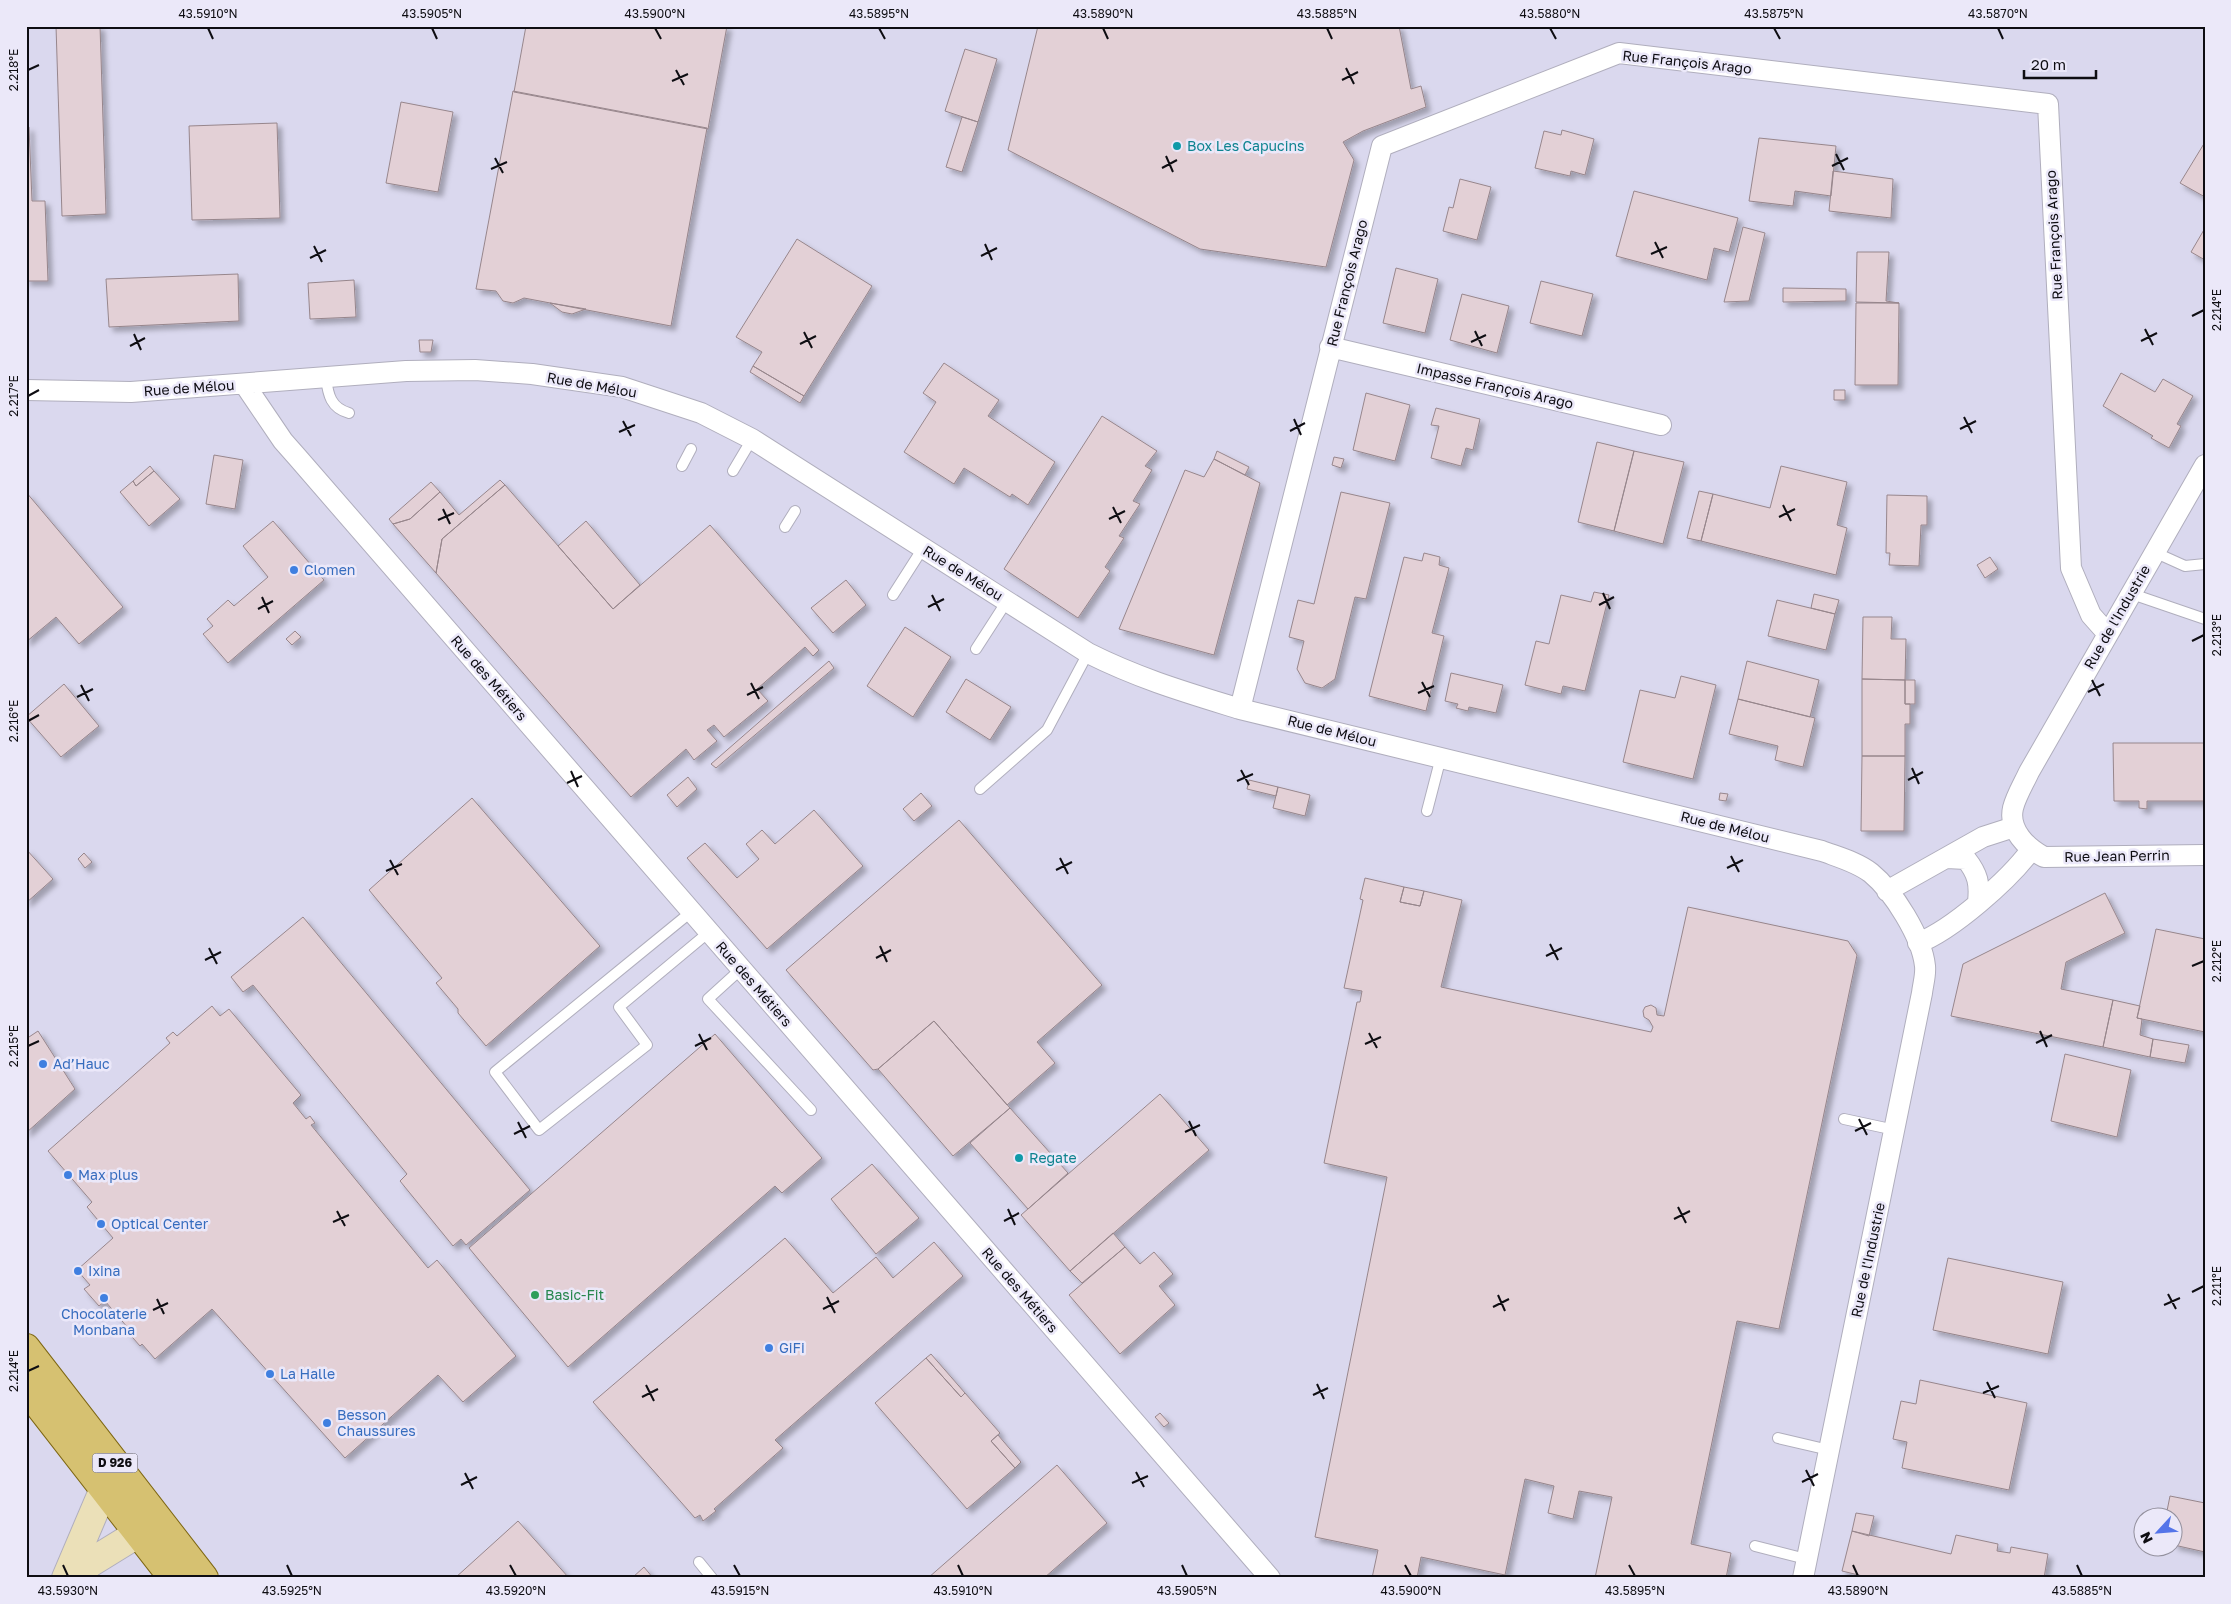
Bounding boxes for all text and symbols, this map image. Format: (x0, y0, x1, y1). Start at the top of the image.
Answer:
text: 43.5910°N (178, 6, 238, 21)
text: 43.5905°N (402, 6, 462, 21)
text: 43.5900°N (625, 6, 685, 21)
text: 43.5895°N (849, 6, 909, 21)
text: 43.5890°N (1073, 6, 1133, 21)
text: 43.5885°N (1297, 6, 1357, 21)
text: 43.5880°N (1520, 6, 1580, 21)
text: 43.5875°N (1744, 6, 1804, 21)
text: 43.5870°N (1968, 6, 2028, 21)
street label: Rue François Arago (1622, 46, 1752, 77)
scale bar (2024, 48, 2096, 80)
text: 2.218°E (6, 49, 21, 91)
text: 20 m (2031, 55, 2066, 73)
place label: Box Les Capucins (1187, 137, 1305, 154)
marker: Box Les Capucins (1171, 140, 1183, 152)
street label: Rue François Arago (2042, 170, 2065, 300)
street label: Rue François Arago (1323, 218, 1370, 348)
text: 2.214°E (2209, 289, 2224, 331)
street label: Impasse François Arago (1415, 359, 1575, 412)
street label: Rue de Mélou (546, 368, 638, 401)
text: 2.217°E (6, 375, 21, 417)
street label: Rue de Mélou (143, 376, 235, 399)
street label: Rue de Mélou (920, 541, 1006, 604)
place label: Clomen (304, 561, 355, 578)
street label: Rue de l'Industrie (2080, 562, 2153, 672)
marker: Clomen (288, 564, 300, 576)
text: 2.213°E (2209, 614, 2224, 656)
street label: Rue des Métiers (448, 632, 531, 724)
text: 2.216°E (6, 700, 21, 742)
street label: Rue de Mélou (1286, 711, 1378, 750)
street label: Rue de Mélou (1679, 807, 1771, 846)
street label: Rue Jean Perrin (2064, 846, 2170, 865)
street label: Rue des Métiers (713, 938, 796, 1030)
text: 2.212°E (2209, 940, 2224, 982)
text: 2.215°E (6, 1025, 21, 1067)
place label: Ad’Hauc (53, 1055, 110, 1072)
marker: Ad’Hauc (37, 1058, 49, 1070)
place label: Regate (1029, 1149, 1077, 1166)
marker: Regate (1013, 1152, 1025, 1164)
place label: Max plus (78, 1166, 138, 1183)
marker: Max plus (62, 1169, 74, 1181)
street label: Rue de l'Industrie (1847, 1201, 1888, 1319)
place label: Optical Center (111, 1215, 209, 1232)
marker: Optical Center (95, 1218, 107, 1230)
street label: Rue des Métiers (979, 1244, 1062, 1336)
place label: Ixina (88, 1262, 120, 1279)
marker: Ixina (72, 1265, 84, 1277)
text: 2.211°E (2209, 1266, 2224, 1306)
place label: Basic-Fit (545, 1286, 604, 1303)
marker: Basic-Fit (529, 1289, 541, 1301)
marker: Chocolaterie Monbana (98, 1292, 110, 1304)
place label: Chocolaterie Monbana (61, 1305, 147, 1338)
place label: GiFi (779, 1339, 805, 1356)
marker: GiFi (763, 1342, 775, 1354)
text: 2.214°E (6, 1350, 21, 1392)
place label: La Halle (280, 1365, 335, 1382)
marker: La Halle (264, 1368, 276, 1380)
place label: Besson Chaussures (337, 1406, 416, 1439)
marker: Besson Chaussures (321, 1417, 333, 1429)
road number: D 926 (92, 1454, 138, 1472)
north arrow (2134, 1506, 2184, 1556)
text: N (2136, 1529, 2156, 1546)
text: 43.5930°N (38, 1583, 98, 1598)
text: 43.5925°N (262, 1583, 322, 1598)
text: 43.5920°N (486, 1583, 546, 1598)
text: 43.5915°N (711, 1583, 769, 1598)
text: 43.5910°N (933, 1583, 993, 1598)
text: 43.5905°N (1157, 1583, 1217, 1598)
text: 43.5900°N (1381, 1583, 1441, 1598)
text: 43.5895°N (1605, 1583, 1665, 1598)
text: 43.5890°N (1828, 1583, 1888, 1598)
text: 43.5885°N (2052, 1583, 2112, 1598)

